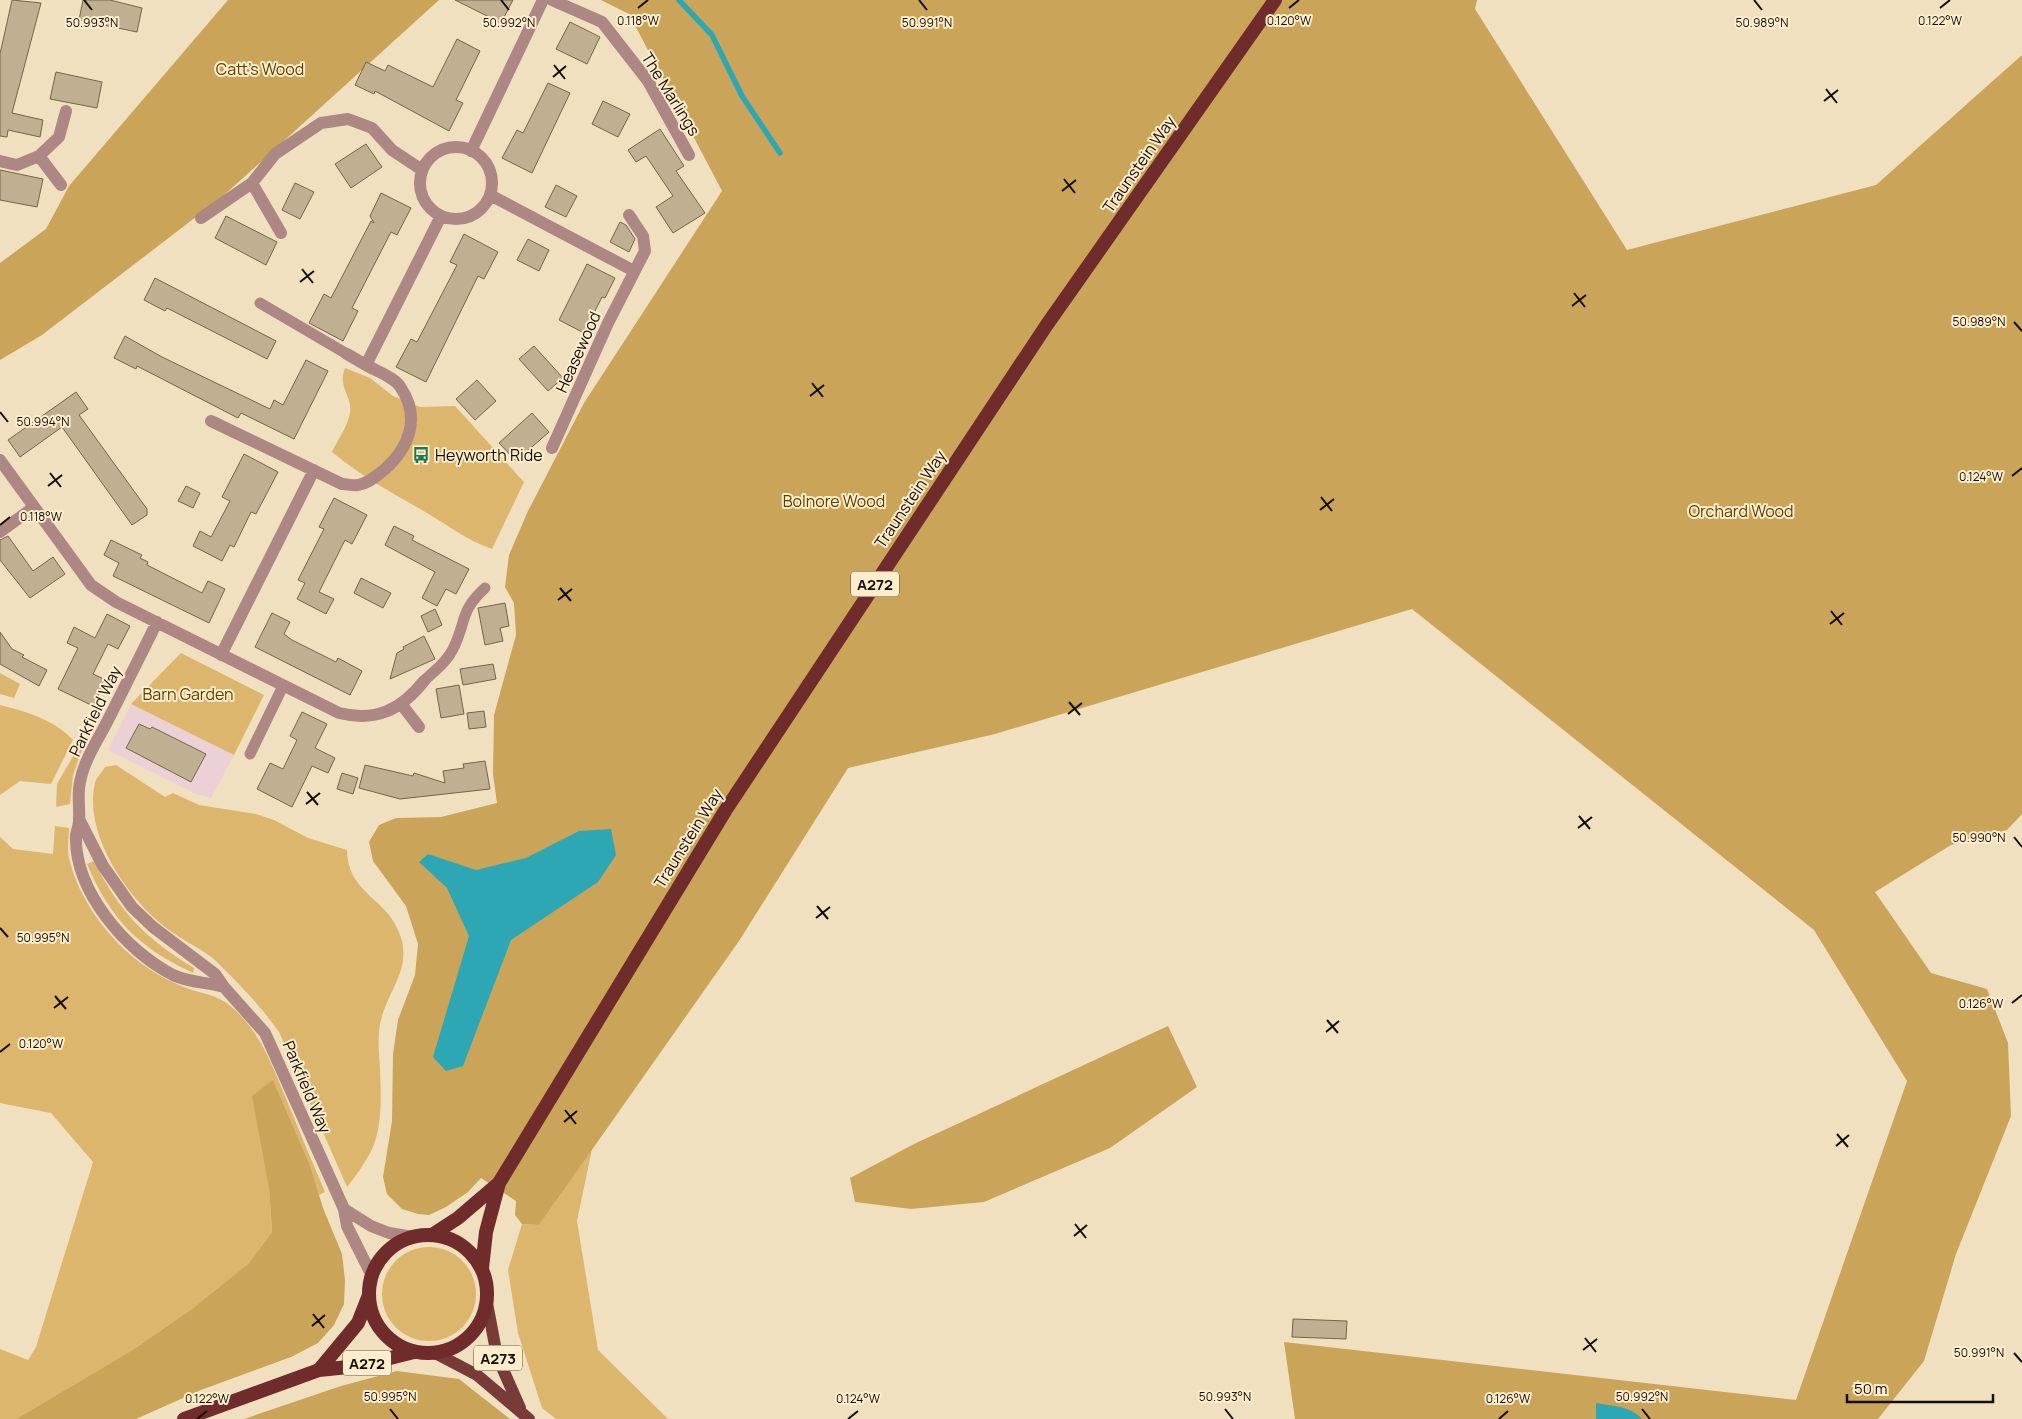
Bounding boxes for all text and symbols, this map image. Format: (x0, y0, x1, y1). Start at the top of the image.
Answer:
text: 0.118°W (617, 12, 660, 29)
text: 0.120°W (1267, 12, 1312, 29)
text: 0.122°W (1918, 12, 1963, 29)
text: 50.993°N (66, 14, 118, 31)
text: 50.992°N (483, 14, 535, 31)
text: 50.991°N (902, 14, 952, 31)
text: 50.989°N (1736, 14, 1788, 31)
street label: The Marlings (637, 48, 705, 140)
park label: Catt's Wood (216, 58, 304, 80)
street label: Traunstein Way (1097, 111, 1181, 217)
street label: Heasewood (550, 308, 606, 396)
text: 50.989°N (1953, 313, 2005, 330)
text: 50.994°N (17, 413, 69, 430)
place label: Heyworth Ride (435, 444, 543, 466)
bus stop icon: Heyworth Ride (411, 445, 431, 465)
street label: Traunstein Way (869, 445, 951, 552)
text: 0.124°W (1959, 468, 2004, 485)
park label: Bolnore Wood (783, 490, 885, 512)
park label: Orchard Wood (1688, 500, 1794, 522)
text: 0.118°W (20, 508, 63, 525)
road number: A272 (851, 572, 899, 596)
street label: Parkfield Way (64, 661, 127, 760)
park label: Barn Garden (142, 683, 234, 705)
street label: Traunstein Way (649, 784, 728, 892)
text: 50.990°N (1952, 829, 2006, 846)
text: 50.995°N (17, 929, 69, 946)
text: 0.126°W (1959, 995, 2004, 1012)
text: 0.120°W (19, 1035, 64, 1052)
street label: Parkfield Way (278, 1037, 337, 1137)
text: 50.991°N (1954, 1344, 2004, 1361)
road number: A273 (474, 1346, 522, 1370)
road number: A272 (343, 1350, 391, 1376)
scale bar (1847, 1372, 1993, 1404)
text: 50 m (1854, 1378, 1888, 1399)
text: 50.995°N (364, 1388, 416, 1405)
text: 50.993°N (1199, 1388, 1251, 1405)
text: 50.992°N (1616, 1388, 1668, 1405)
text: 0.122°W (185, 1390, 230, 1407)
text: 0.124°W (836, 1390, 881, 1407)
text: 0.126°W (1486, 1390, 1531, 1407)

